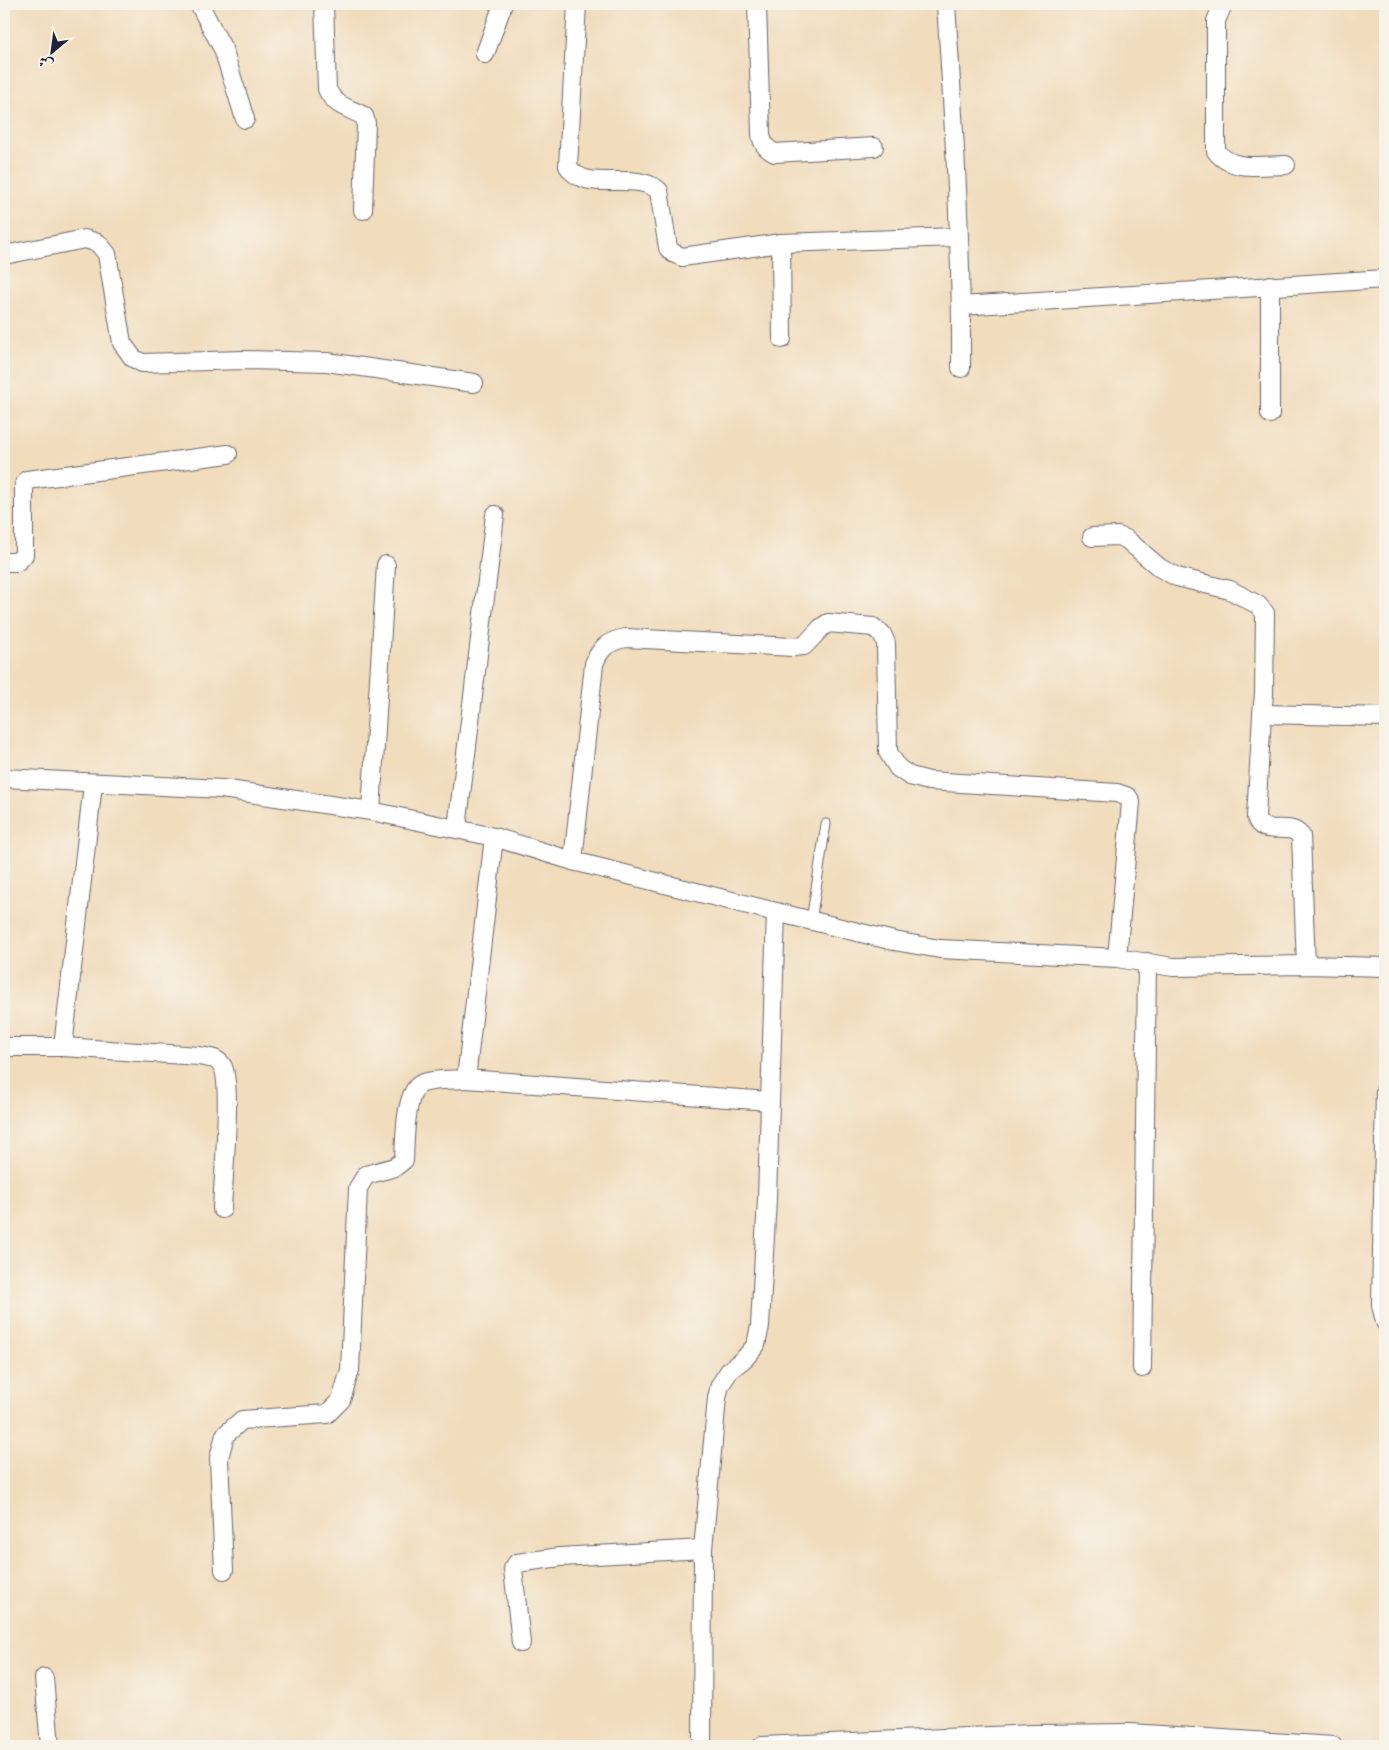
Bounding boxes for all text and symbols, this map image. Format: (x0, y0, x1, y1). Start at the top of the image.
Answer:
north arrow (28, 28, 78, 78)
text: ش (35, 51, 57, 75)

